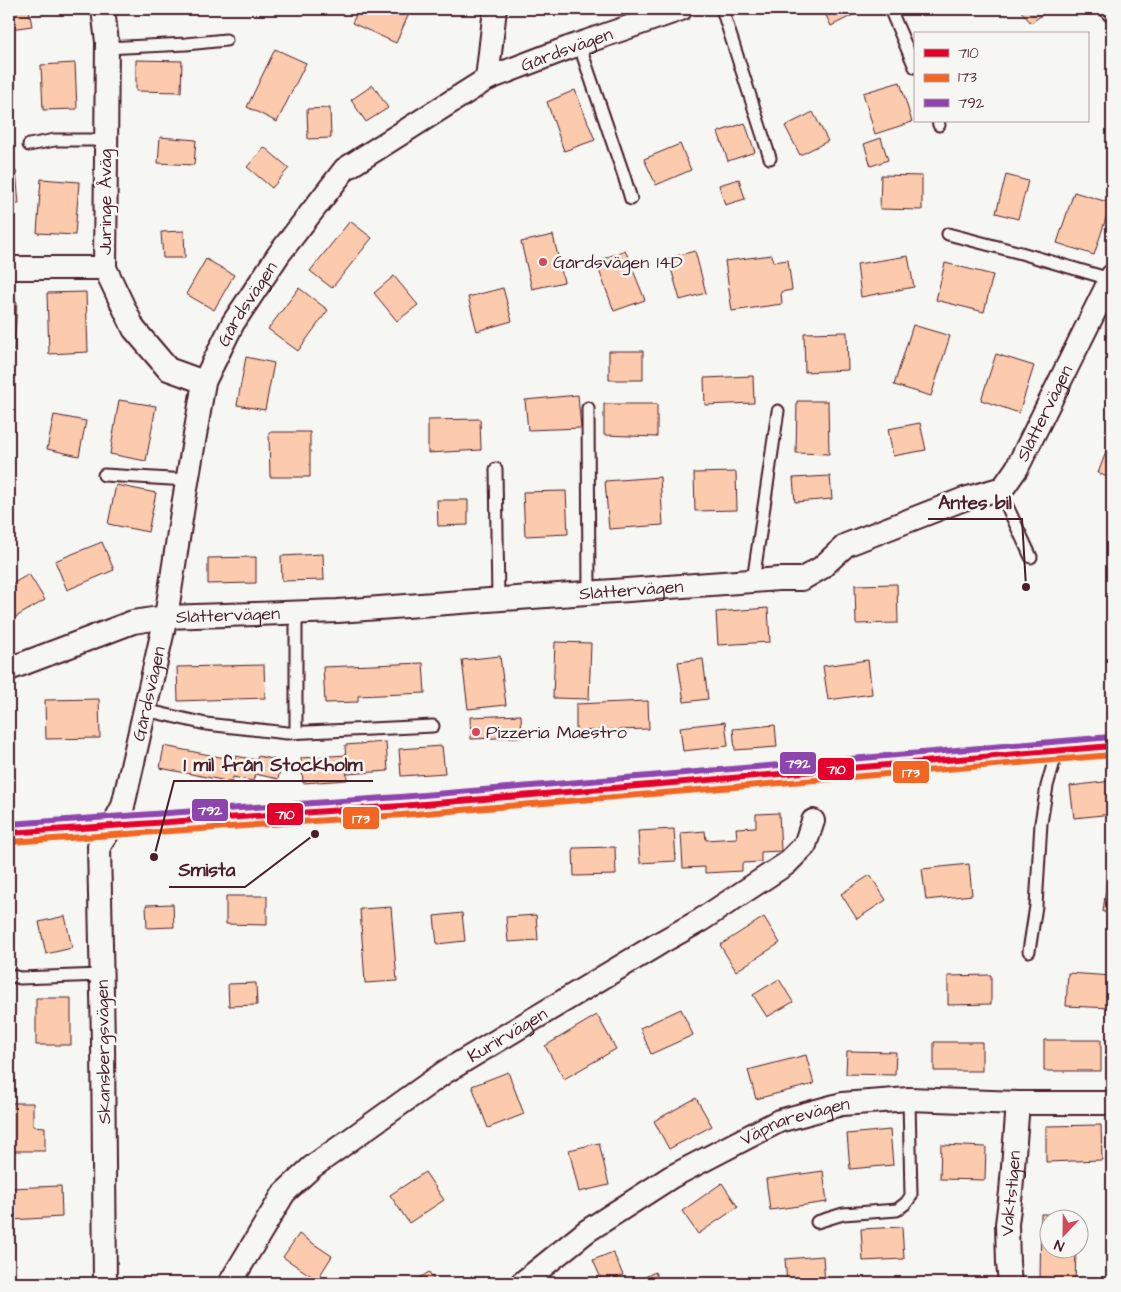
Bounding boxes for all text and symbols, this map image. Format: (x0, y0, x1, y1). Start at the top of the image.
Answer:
street label: Gårdsvägen (517, 22, 616, 78)
legend (914, 32, 1088, 122)
text: 710 (958, 43, 979, 64)
text: 173 (958, 67, 977, 88)
text: 792 (958, 93, 985, 114)
street label: Juringe Åväg (93, 149, 119, 255)
place label: Gårdsvägen 14D (553, 250, 683, 276)
marker: Gårdsvägen 14D (537, 256, 549, 268)
street label: Gårdsvägen (211, 257, 284, 351)
street label: Slåttervägen (1010, 361, 1079, 466)
callout: Antes bil (928, 485, 1022, 519)
text: Antes bil (938, 490, 1012, 517)
street label: Slåttervägen (578, 574, 684, 606)
street label: Slåttervägen (175, 601, 281, 630)
street label: Gårdsvägen (126, 644, 172, 744)
place label: Pizzeria Maestro (486, 720, 627, 745)
marker: Pizzeria Maestro (470, 726, 482, 738)
callout: 1 mil från Stockholm (174, 747, 373, 781)
line badge: 792 (779, 751, 817, 775)
text: 1 mil från Stockholm (184, 752, 364, 779)
text: 792 (785, 754, 811, 774)
line badge: 710 (817, 757, 855, 781)
text: 710 (825, 760, 846, 780)
line badge: 173 (892, 760, 930, 784)
text: 173 (902, 763, 921, 783)
line badge: 792 (191, 798, 229, 822)
text: 792 (197, 801, 223, 821)
line badge: 710 (266, 802, 304, 826)
text: 710 (274, 805, 295, 825)
line badge: 173 (342, 806, 380, 830)
text: 173 (352, 809, 371, 829)
callout: Smista (169, 853, 245, 887)
text: Smista (178, 857, 236, 884)
street label: Skansbergsvägen (90, 980, 118, 1124)
street label: Kurirvägen (463, 1002, 552, 1069)
street label: Väpnarevägen (736, 1091, 850, 1152)
street label: Vaktstigen (995, 1150, 1027, 1236)
north arrow (1038, 1210, 1088, 1260)
text: N (1051, 1234, 1067, 1256)

